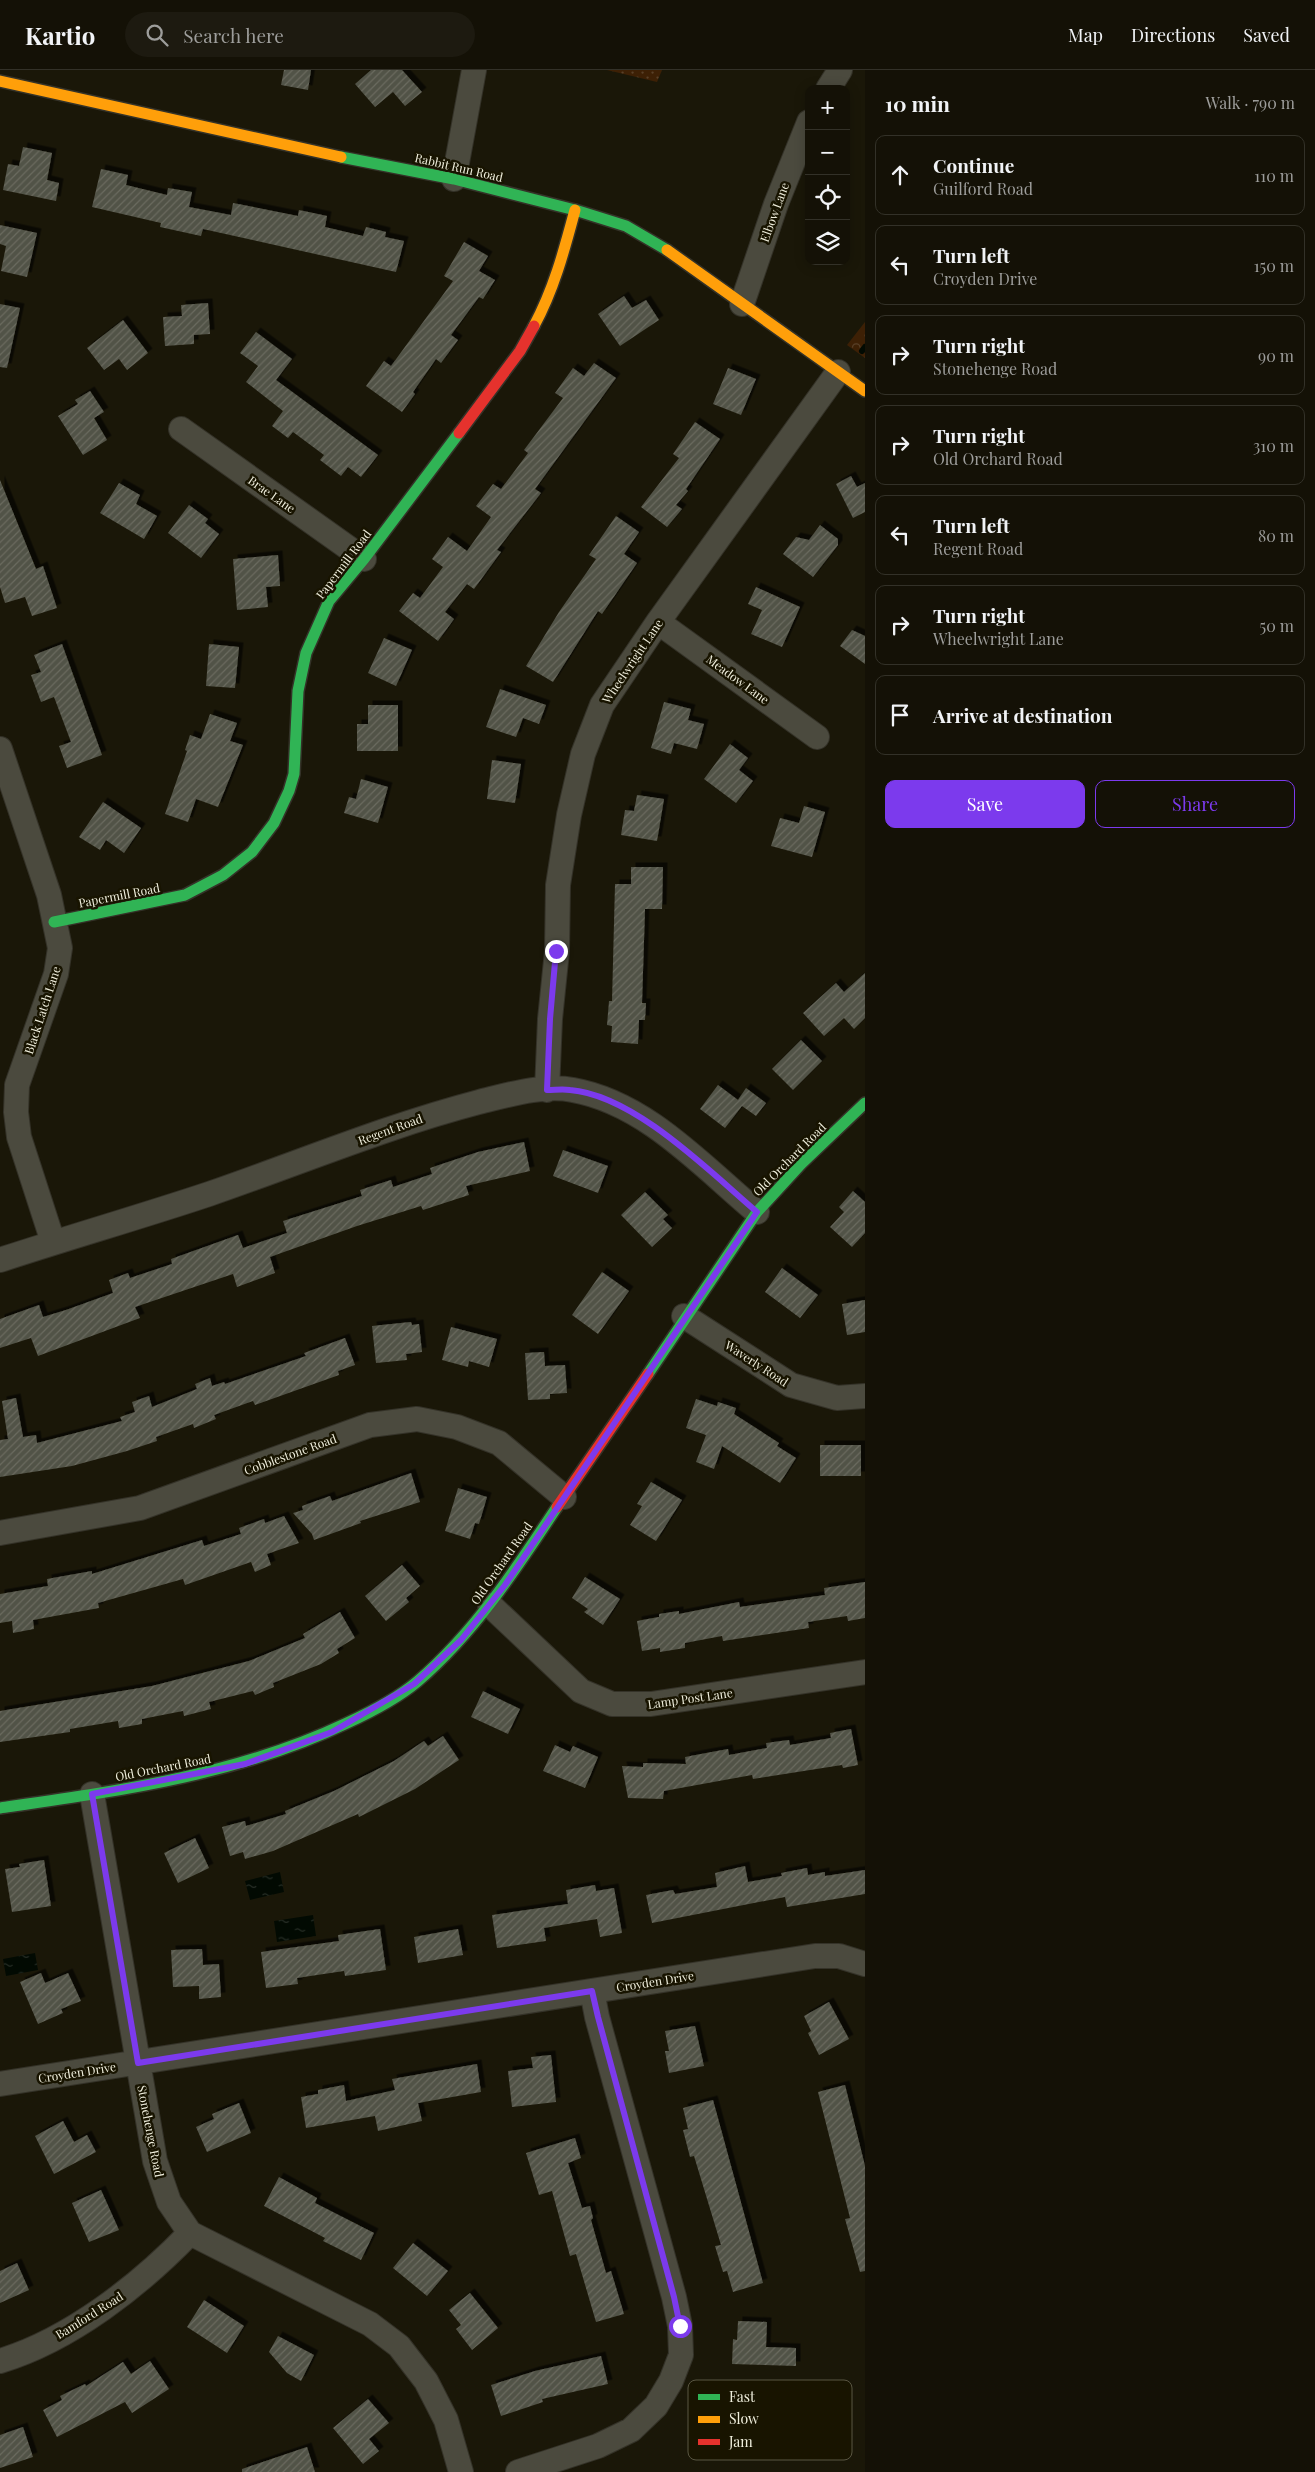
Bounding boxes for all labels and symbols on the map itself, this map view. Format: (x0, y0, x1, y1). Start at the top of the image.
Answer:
street label: Rabbit Run Road (413, 149, 505, 185)
street label: Elbow Lane (756, 180, 792, 244)
street label: Brae Lane (245, 472, 299, 516)
street label: Papermill Road (312, 526, 374, 602)
street label: Wheelwright Lane (597, 616, 666, 707)
street label: Meadow Lane (703, 651, 773, 707)
street label: Papermill Road (77, 879, 161, 911)
route end (545, 940, 568, 963)
street label: Black Latch Lane (20, 964, 64, 1056)
street label: Regent Road (355, 1110, 425, 1148)
street label: Old Orchard Road (749, 1119, 829, 1199)
street label: Waverly Road (721, 1336, 792, 1389)
street label: Cobblestone Road (242, 1430, 338, 1478)
street label: Old Orchard Road (467, 1519, 535, 1607)
street label: Lamp Post Lane (646, 1684, 734, 1712)
street label: Old Orchard Road (114, 1750, 212, 1784)
street label: Croyden Drive (615, 1967, 695, 1995)
street label: Croyden Drive (37, 2058, 117, 2086)
street label: Stonehenge Road (134, 2084, 168, 2178)
street label: Bamford Road (52, 2288, 126, 2342)
route start (669, 2315, 692, 2338)
legend (688, 2380, 852, 2460)
text: Fast (729, 2387, 756, 2406)
text: Slow (729, 2409, 759, 2428)
text: Jam (728, 2432, 753, 2451)

